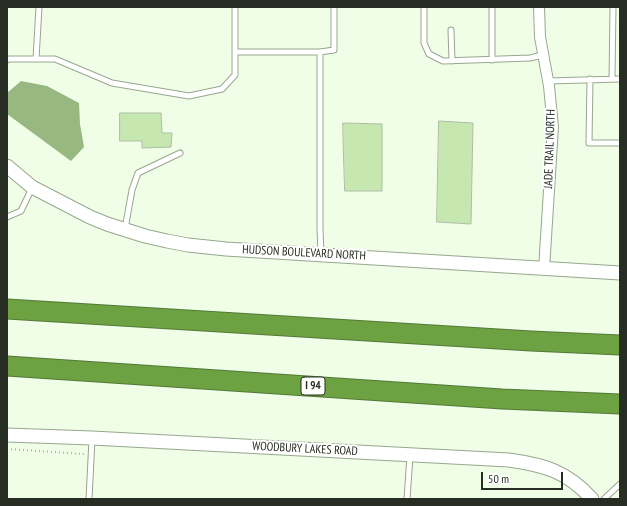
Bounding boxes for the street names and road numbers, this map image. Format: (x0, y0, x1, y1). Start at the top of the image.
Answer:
street label: JADE TRAIL NORTH (541, 109, 559, 189)
street label: HUDSON BOULEVARD NORTH (242, 243, 366, 263)
road number: I 94 (301, 377, 325, 395)
street label: WOODBURY LAKES ROAD (252, 439, 358, 459)

